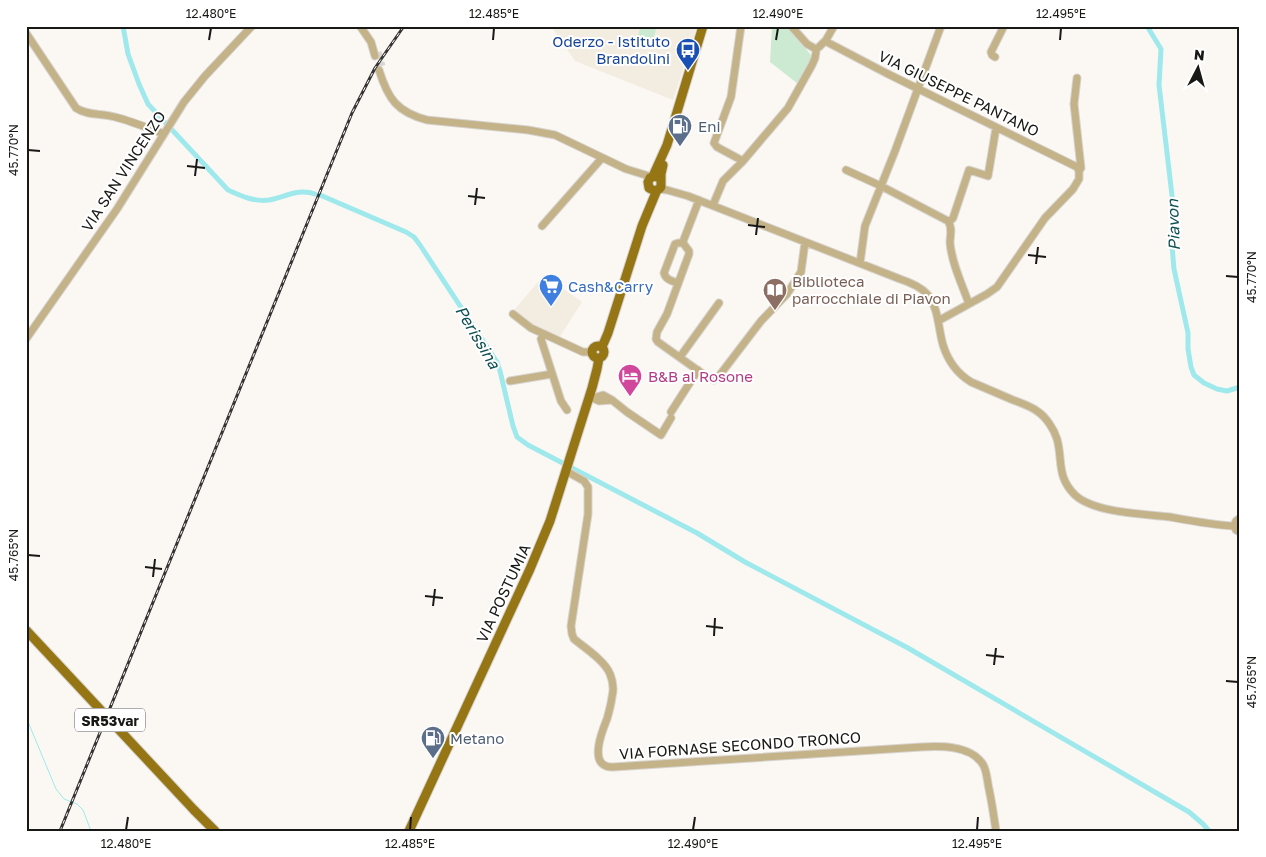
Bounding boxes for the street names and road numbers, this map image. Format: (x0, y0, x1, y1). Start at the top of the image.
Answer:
street label: VIA GIUSEPPE PANTANO (876, 46, 1042, 140)
street label: VIA SAN VINCENZO (77, 107, 169, 235)
street label: VIA POSTUMIA (472, 541, 534, 645)
road number: SR53var (75, 708, 145, 732)
street label: VIA FORNASE SECONDO TRONCO (618, 728, 862, 762)

